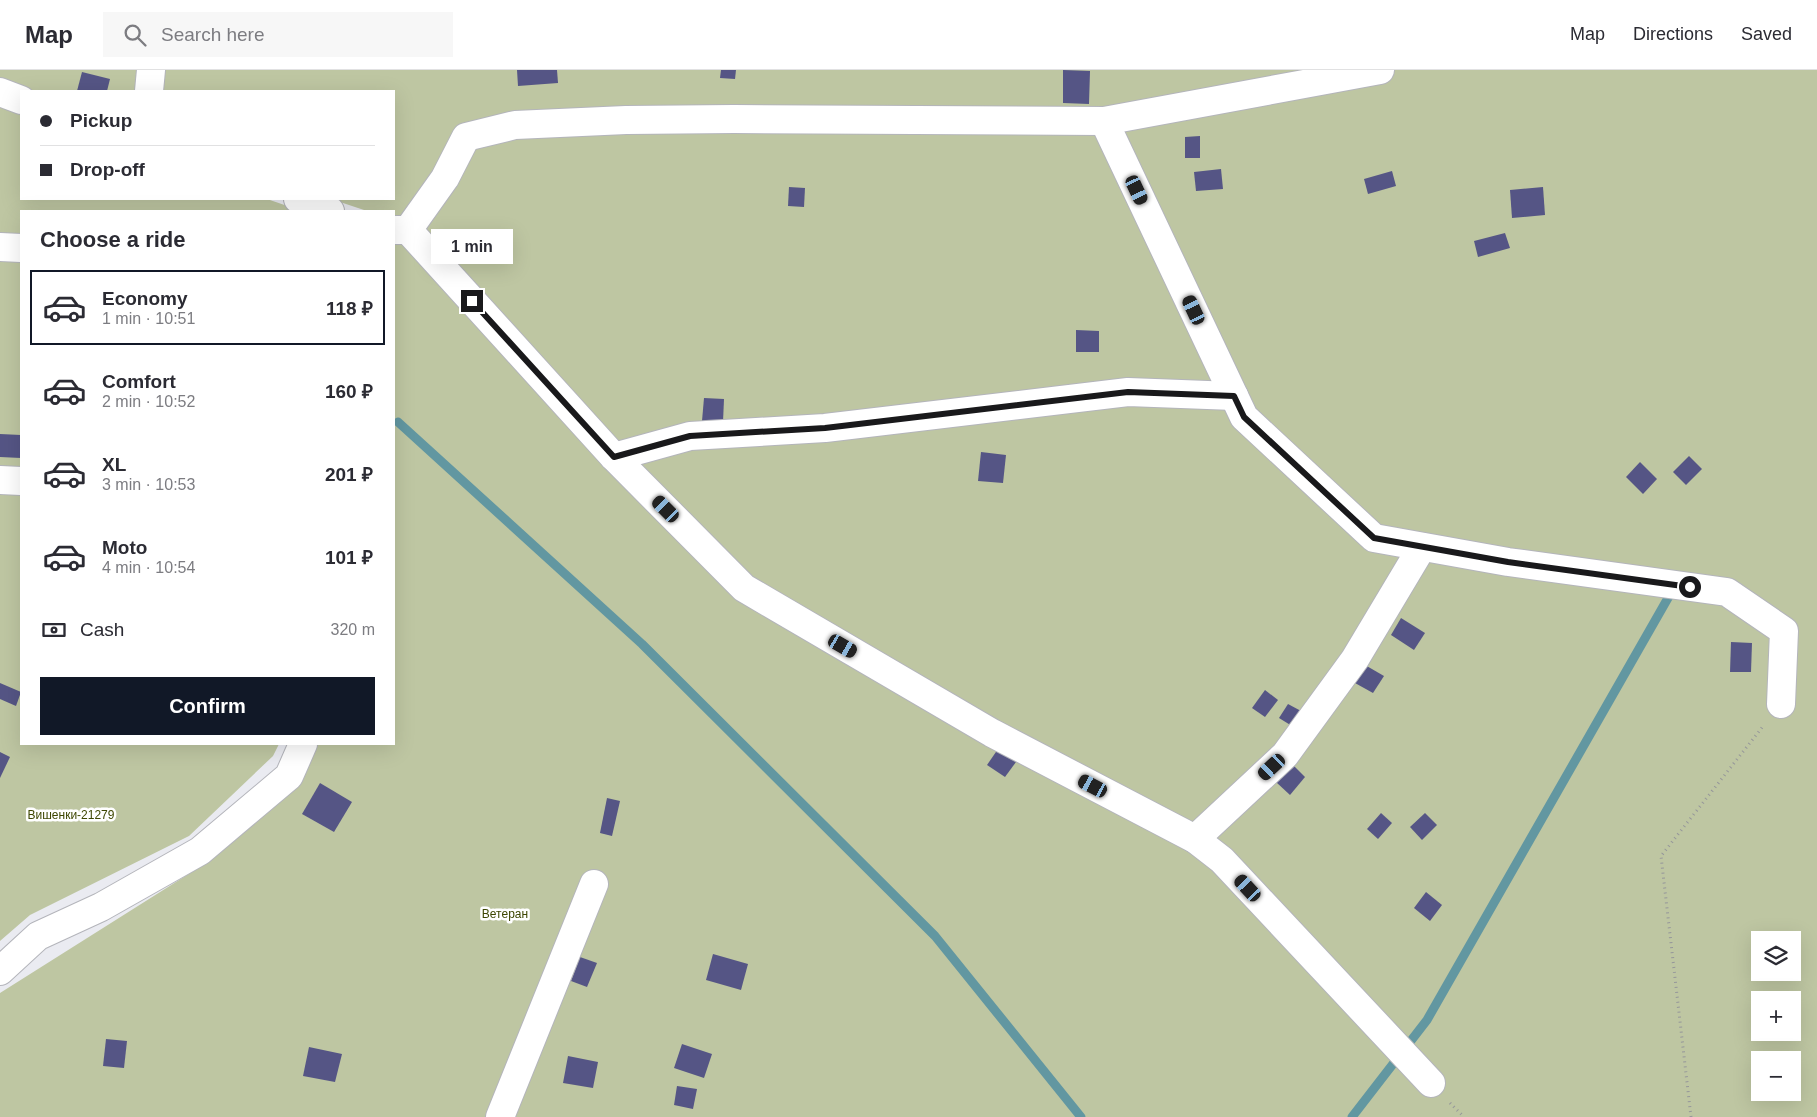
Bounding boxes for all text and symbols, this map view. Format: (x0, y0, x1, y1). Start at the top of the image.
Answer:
search box (103, 12, 453, 57)
text: Map (25, 21, 73, 48)
icon: search (121, 21, 149, 49)
text: Search here (161, 24, 265, 45)
text: Map (1570, 24, 1605, 44)
text: Directions (1633, 24, 1713, 44)
text: Saved (1741, 24, 1792, 44)
text: Pickup (70, 110, 132, 131)
text: Drop-off (70, 159, 145, 180)
car (1123, 173, 1150, 207)
text: Choose a ride (40, 227, 185, 252)
callout: 1 min (431, 228, 513, 264)
text: 1 min (451, 238, 493, 255)
icon: car (42, 285, 87, 330)
text: Economy (102, 288, 188, 309)
route end (461, 290, 483, 312)
car (1180, 293, 1207, 327)
text: 118 ₽ (326, 298, 373, 319)
text: 1 min · 10:51 (102, 310, 195, 327)
icon: car (42, 368, 87, 413)
text: Comfort (102, 371, 176, 392)
text: 160 ₽ (325, 381, 373, 402)
text: 2 min · 10:52 (102, 393, 195, 410)
icon: car (42, 451, 87, 496)
text: XL (102, 454, 126, 475)
text: 201 ₽ (325, 464, 373, 485)
text: 3 min · 10:53 (102, 476, 195, 493)
car (650, 493, 681, 525)
icon: car (42, 534, 87, 579)
text: Moto (102, 537, 147, 558)
text: 101 ₽ (325, 547, 373, 568)
text: 4 min · 10:54 (102, 559, 195, 576)
route start (1679, 576, 1701, 598)
icon: cash (40, 616, 68, 644)
text: Cash (80, 619, 124, 640)
text: 320 m (331, 621, 375, 638)
car (826, 632, 859, 660)
button: Confirm (40, 677, 375, 735)
car (1255, 751, 1288, 783)
car (1076, 772, 1109, 800)
park label: Вишенки-21279 (28, 808, 115, 822)
car (1232, 872, 1263, 904)
park label: Ветеран (482, 907, 528, 921)
map controls (1751, 931, 1801, 1101)
button: layers (1751, 931, 1801, 981)
button: + (1751, 991, 1801, 1041)
button: − (1751, 1051, 1801, 1101)

